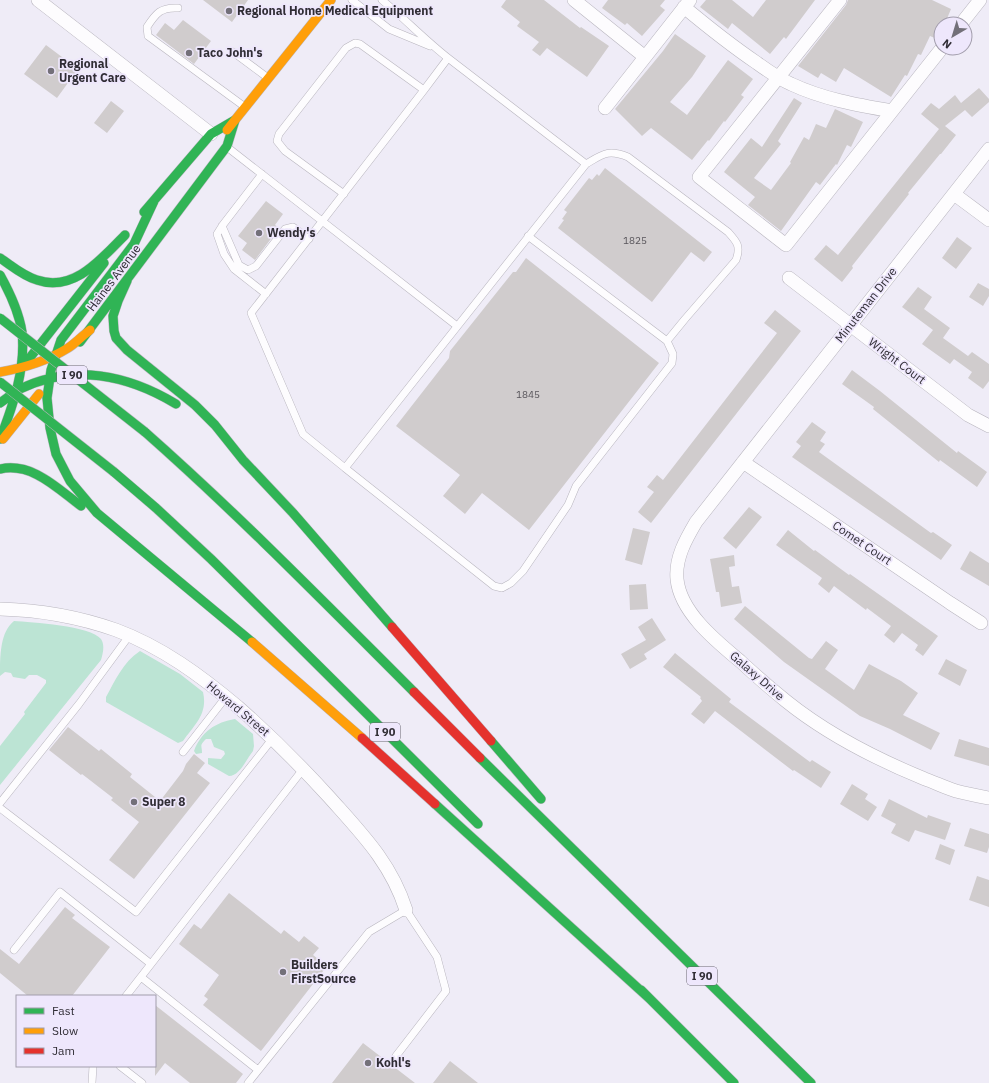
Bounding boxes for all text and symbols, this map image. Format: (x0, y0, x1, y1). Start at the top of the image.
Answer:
place label: Regional Home Medical Equipment (237, 3, 433, 18)
marker: Regional Home Medical Equipment (224, 6, 234, 16)
north arrow (933, 16, 973, 56)
text: N (939, 36, 954, 52)
place label: Taco John's (197, 45, 263, 60)
marker: Taco John's (184, 48, 194, 58)
place label: Regional Urgent Care (59, 56, 126, 85)
marker: Regional Urgent Care (46, 66, 56, 76)
place label: Wendy's (267, 225, 315, 240)
marker: Wendy's (254, 228, 264, 238)
house number: 1825 (623, 234, 647, 247)
street label: Haines Avenue (84, 241, 144, 314)
street label: Minuteman Drive (832, 264, 900, 345)
street label: Wright Court (866, 334, 929, 387)
road number: I 90 (57, 366, 87, 384)
house number: 1845 (516, 388, 540, 401)
street label: Comet Court (830, 517, 895, 568)
street label: Galaxy Drive (727, 648, 788, 704)
street label: Howard Street (204, 678, 273, 739)
road number: I 90 (370, 723, 400, 741)
place label: Super 8 (142, 794, 186, 809)
marker: Super 8 (129, 797, 139, 807)
place label: Builders FirstSource (291, 957, 356, 986)
marker: Builders FirstSource (278, 967, 288, 977)
road number: I 90 (687, 967, 717, 985)
legend (16, 995, 156, 1067)
text: Fast (52, 1003, 75, 1018)
text: Slow (52, 1023, 78, 1038)
text: Jam (52, 1043, 75, 1058)
place label: Kohl's (376, 1055, 411, 1070)
marker: Kohl's (363, 1058, 373, 1068)

